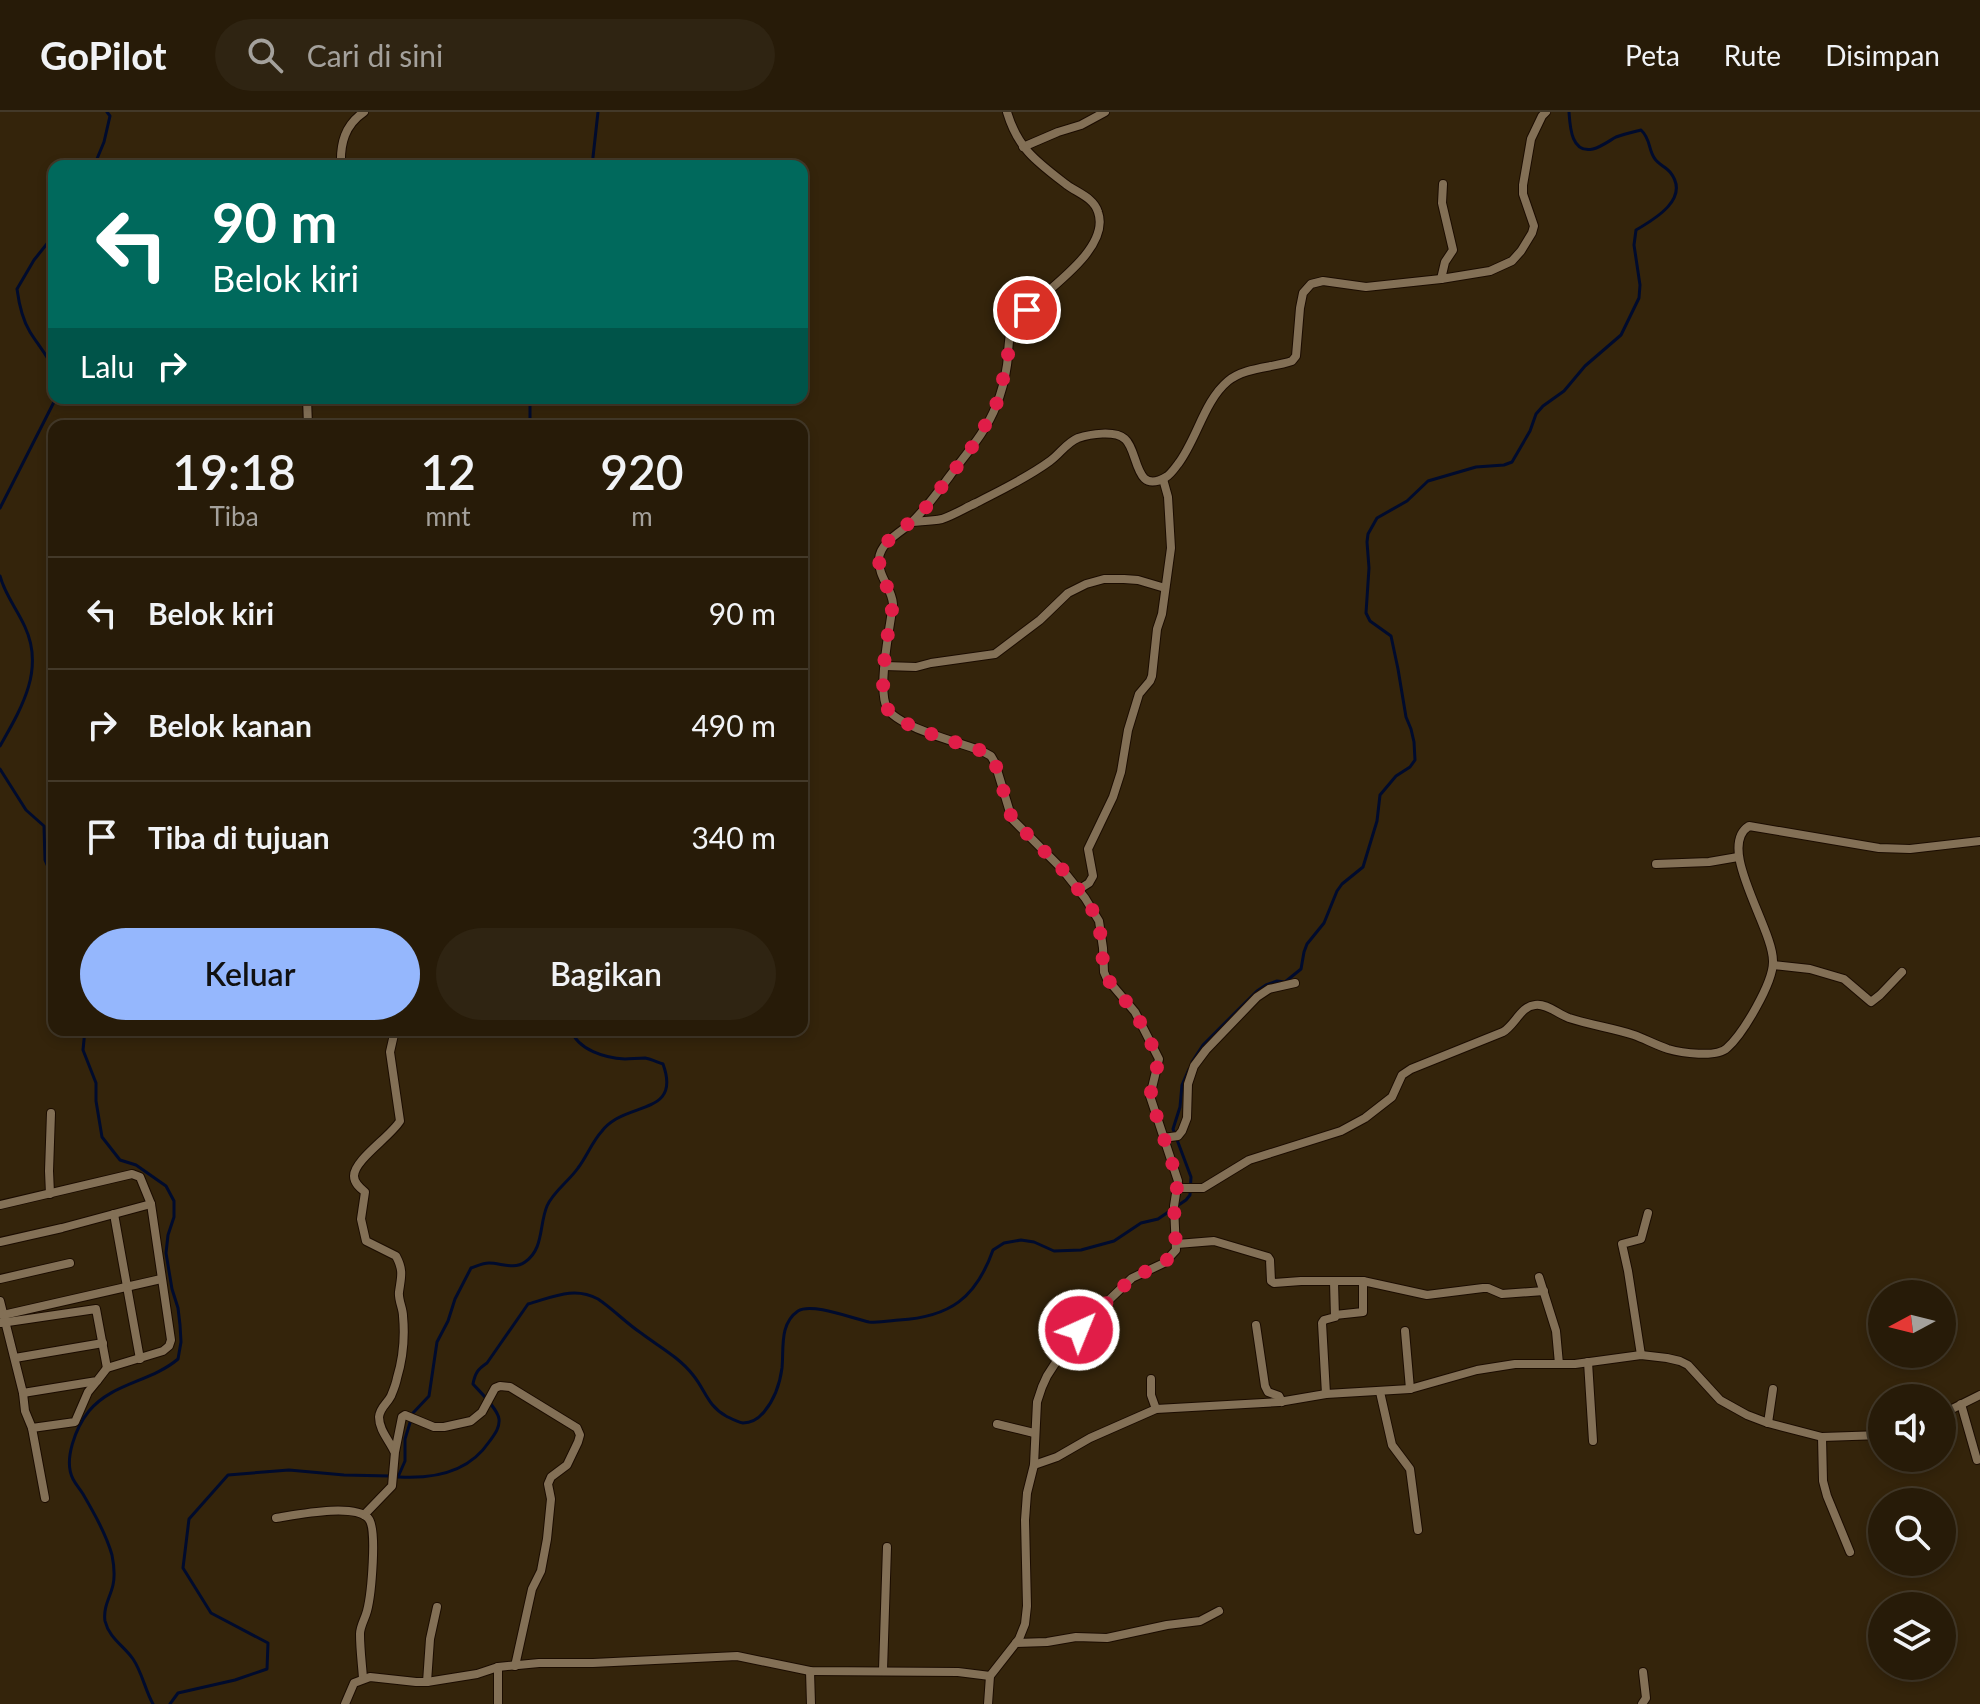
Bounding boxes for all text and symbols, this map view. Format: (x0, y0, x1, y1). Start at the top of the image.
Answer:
search box (215, 19, 775, 91)
text: GoPilot (40, 32, 167, 78)
icon: search (243, 33, 287, 77)
text: Cari di sini (307, 37, 443, 73)
text: Peta (1625, 38, 1680, 72)
text: Rute (1724, 38, 1781, 72)
text: Disimpan (1825, 38, 1940, 72)
text: 90 m (212, 188, 337, 255)
icon: left (80, 192, 184, 296)
text: Belok kiri (212, 256, 359, 300)
pin (993, 276, 1061, 344)
icon: arrive (1005, 288, 1049, 332)
icon: right (150, 344, 194, 388)
text: Lalu (80, 348, 134, 384)
text: 19:18 (172, 443, 296, 500)
text: 12 (420, 443, 476, 500)
text: 920 (600, 443, 684, 500)
text: Tiba (210, 500, 259, 532)
text: mnt (425, 500, 471, 532)
text: m (631, 500, 653, 532)
icon: left (80, 591, 124, 635)
text: Belok kiri (148, 595, 274, 631)
text: 90 m (709, 595, 776, 631)
icon: right (80, 703, 124, 747)
text: Belok kanan (148, 707, 312, 743)
text: 490 m (691, 707, 776, 743)
icon: arrive (80, 815, 124, 859)
text: Tiba di tujuan (148, 819, 330, 855)
text: 340 m (691, 819, 776, 855)
button: Keluar (80, 928, 420, 1020)
button: Bagikan (436, 928, 776, 1020)
north arrow (1868, 1280, 1956, 1368)
map controls (1868, 1280, 1956, 1680)
position arrow (1037, 1288, 1121, 1372)
button: sound (1868, 1384, 1956, 1472)
button: search (1868, 1488, 1956, 1576)
button: layers (1868, 1592, 1956, 1680)

